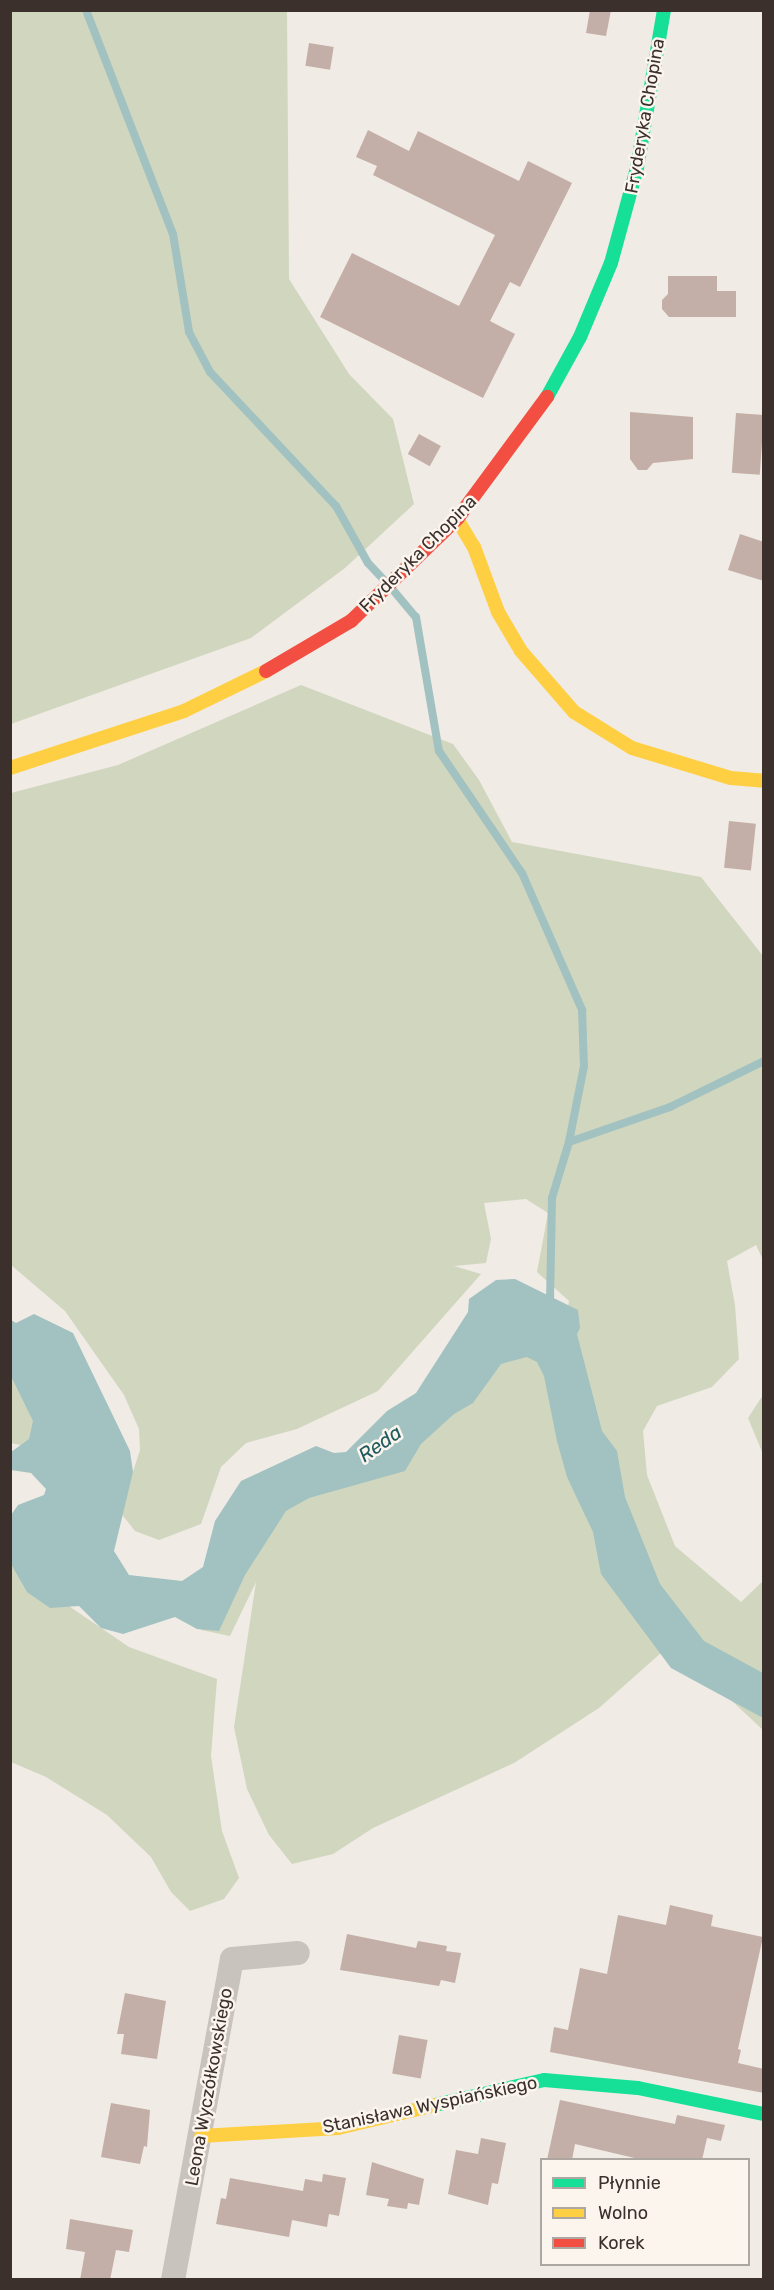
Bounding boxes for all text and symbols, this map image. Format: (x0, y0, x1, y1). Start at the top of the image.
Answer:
street label: Fryderyka Chopina (621, 37, 669, 195)
street label: Fryderyka Chopina (355, 491, 481, 617)
water label: Reda (354, 1420, 406, 1468)
street label: Leona Wyczółkowskiego (181, 1986, 237, 2188)
street label: Stanisława Wyspiańskiego (321, 2072, 539, 2138)
legend (540, 2158, 750, 2266)
text: Płynnie (598, 2172, 661, 2194)
text: Wolno (598, 2202, 648, 2224)
text: Korek (598, 2232, 645, 2254)

